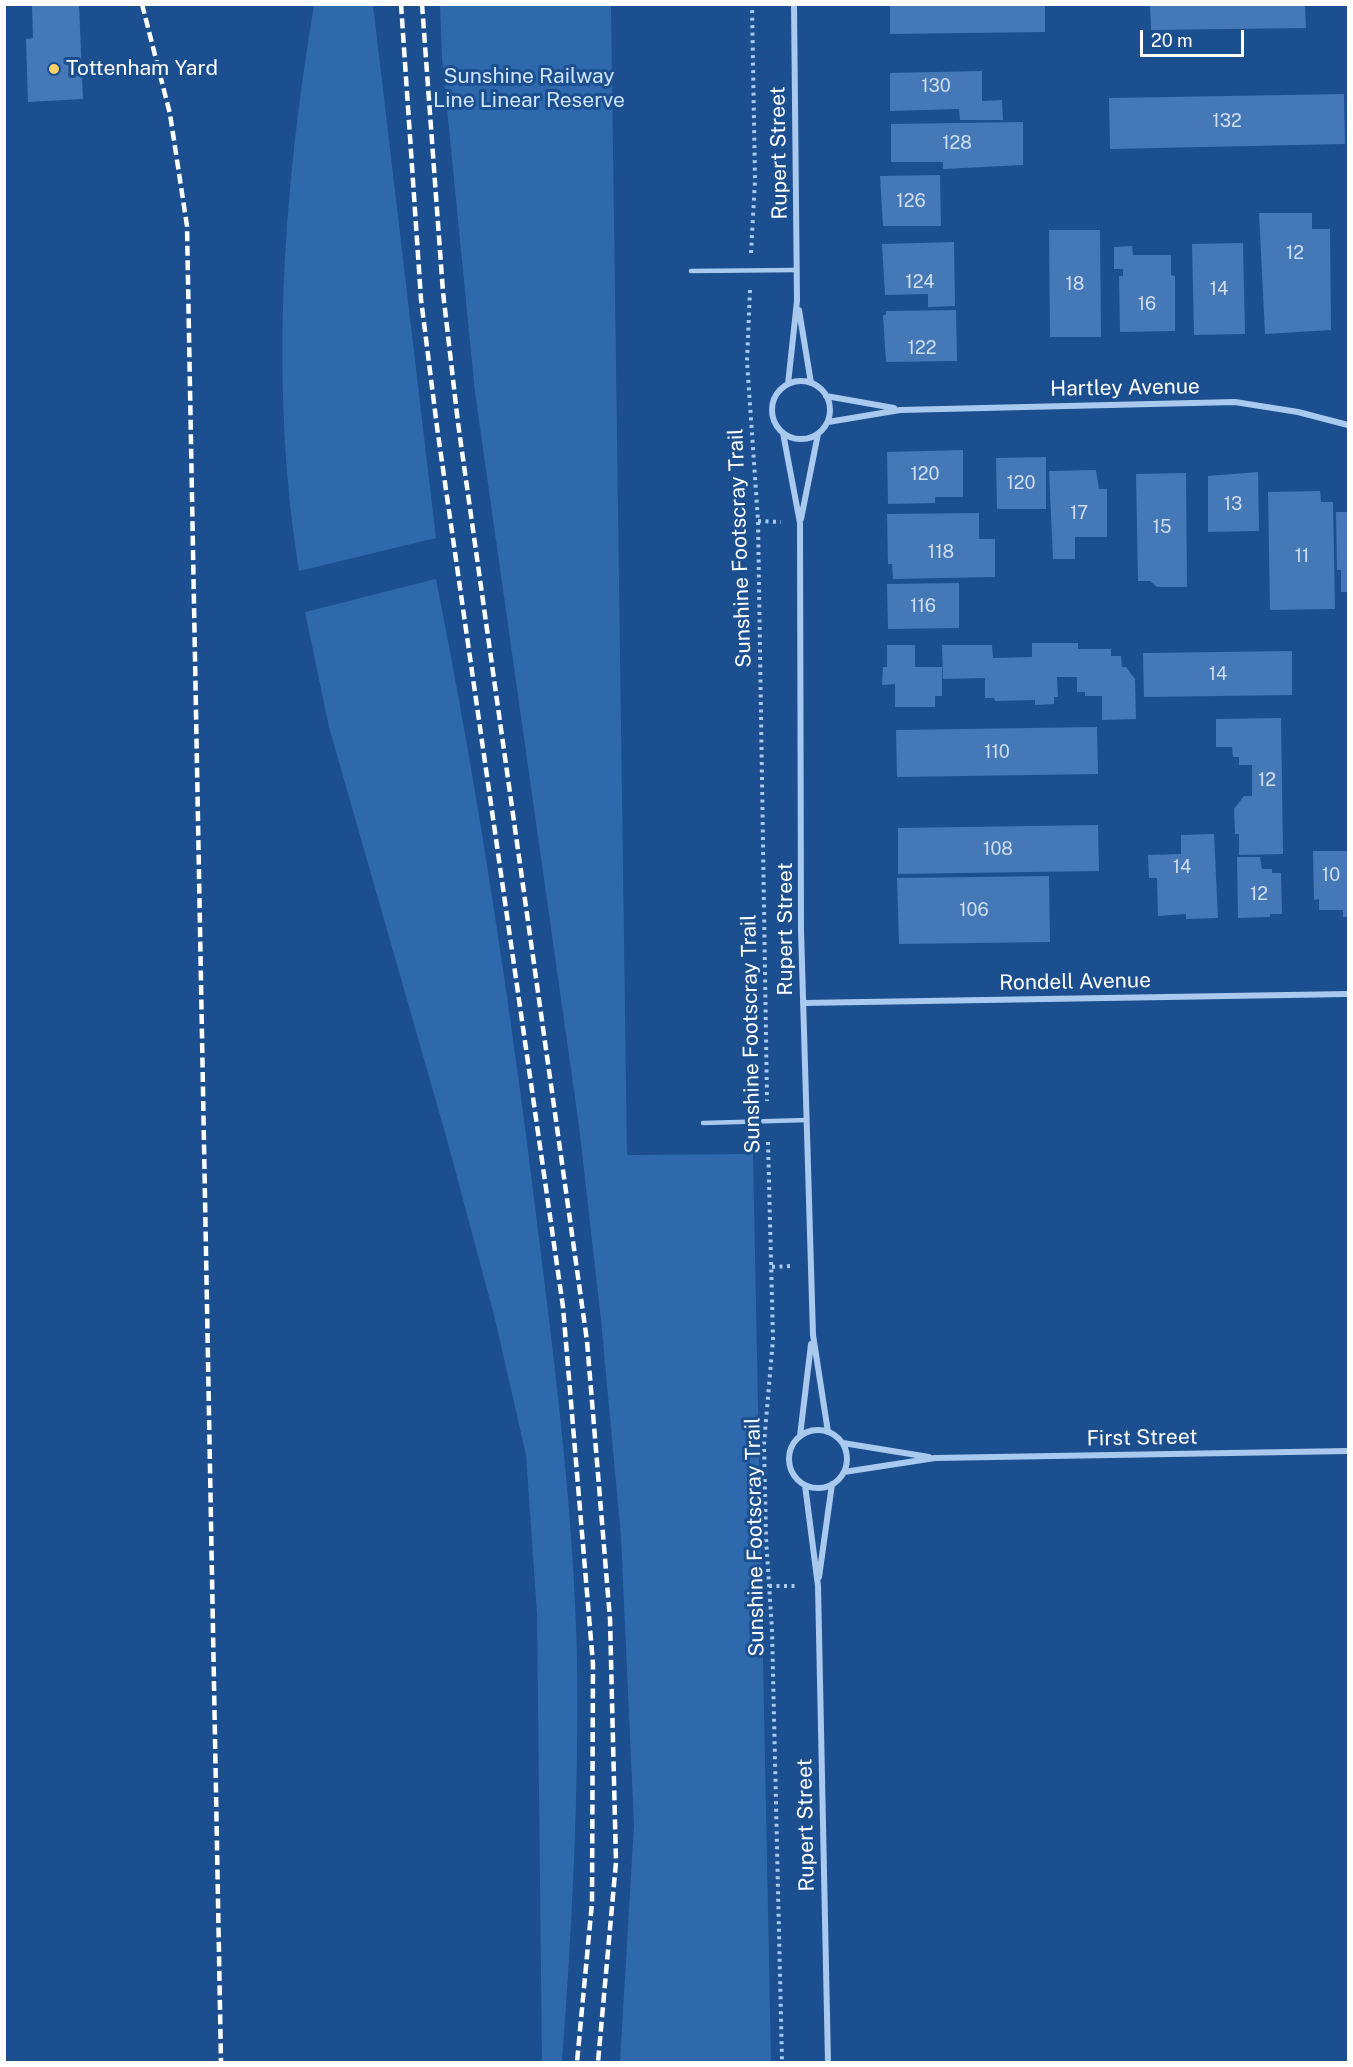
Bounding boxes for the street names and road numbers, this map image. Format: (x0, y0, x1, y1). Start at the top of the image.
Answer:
street label: Rupert Street (765, 86, 793, 220)
street label: Hartley Avenue (1050, 374, 1200, 402)
street label: Sunshine Footscray Trail (723, 428, 757, 668)
street label: Rupert Street (773, 862, 799, 996)
street label: Sunshine Footscray Trail (736, 914, 766, 1154)
street label: Rondell Avenue (999, 968, 1151, 996)
street label: Sunshine Footscray Trail (740, 1417, 770, 1657)
street label: First Street (1086, 1424, 1198, 1452)
street label: Rupert Street (792, 1758, 820, 1892)

